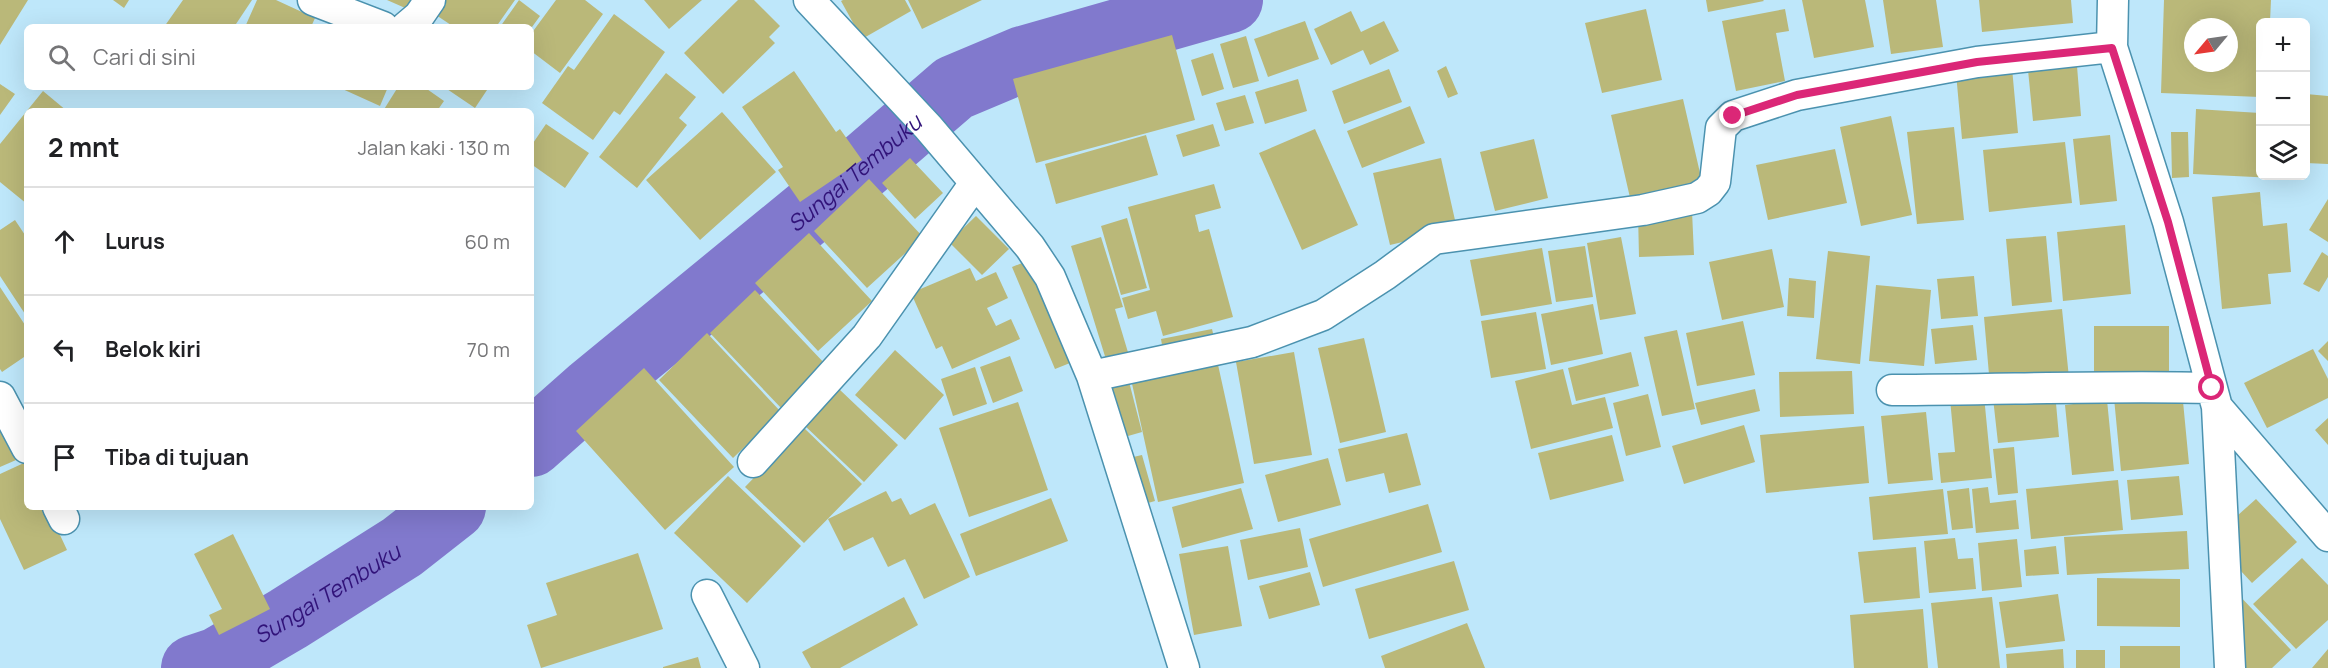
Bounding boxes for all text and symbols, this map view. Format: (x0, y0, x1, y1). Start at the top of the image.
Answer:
north arrow (2184, 18, 2238, 72)
map controls (2256, 18, 2310, 180)
button: + (2256, 18, 2310, 72)
search box (24, 24, 534, 90)
icon: search (45, 41, 78, 74)
text: Cari di sini (93, 42, 196, 72)
button: − (2256, 72, 2310, 126)
route end (1719, 102, 1745, 128)
water label: Sungai Tembuku (781, 106, 929, 239)
button: layers (2256, 126, 2310, 180)
text: 2 mnt (48, 129, 120, 165)
text: Jalan kaki · 130 m (358, 134, 510, 161)
icon: ahead (48, 225, 81, 258)
text: Lurus (105, 226, 165, 256)
text: 60 m (464, 228, 510, 255)
icon: left (48, 333, 81, 366)
text: Belok kiri (105, 334, 201, 364)
text: 70 m (467, 336, 510, 363)
route start (2198, 374, 2224, 400)
icon: arrive (48, 441, 81, 474)
text: Tiba di tujuan (105, 442, 249, 472)
water label: Sungai Tembuku (248, 536, 408, 651)

